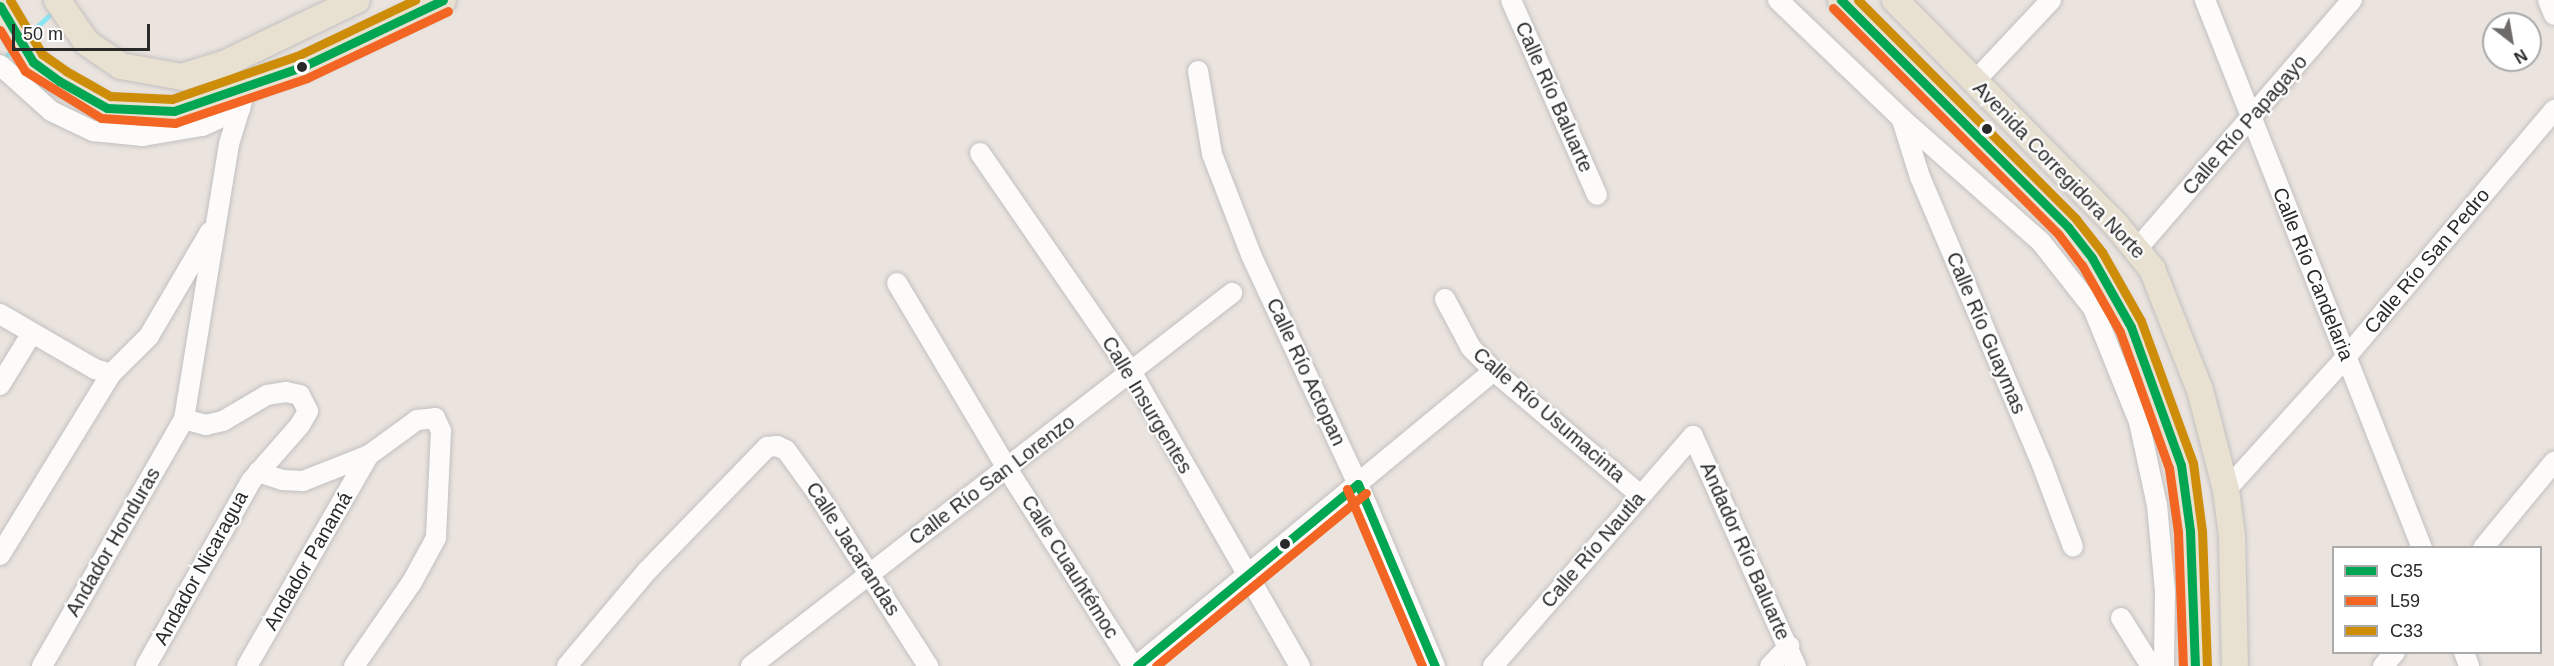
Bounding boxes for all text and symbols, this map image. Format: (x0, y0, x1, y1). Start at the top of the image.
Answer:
scale bar (15, 12, 153, 50)
north arrow (2482, 12, 2542, 72)
street label: Calle Río Baluarte (1510, 18, 1598, 176)
text: 50 m (23, 24, 63, 44)
text: N (2511, 46, 2530, 66)
street label: Calle Río Papagayo (2178, 50, 2312, 200)
unlabelled marker (296, 61, 308, 73)
street label: Avenida Corregidora Norte (1968, 76, 2150, 264)
unlabelled marker (1981, 123, 1993, 135)
street label: Calle Río San Pedro (2359, 183, 2495, 339)
street label: Calle Río Candelaria (2267, 184, 2359, 364)
street label: Calle Río Guaymas (1941, 249, 2031, 417)
street label: Calle Río Actopan (1261, 294, 1351, 450)
street label: Calle Insurgentes (1097, 332, 1197, 478)
street label: Calle Río Usumacinta (1468, 342, 1630, 488)
street label: Calle Río San Lorenzo (904, 410, 1080, 550)
street label: Andador Río Baluarte (1695, 458, 1795, 644)
street label: Andador Honduras (61, 463, 165, 621)
street label: Calle Jacarandas (801, 478, 905, 620)
street label: Andador Nicaragua (149, 487, 253, 649)
street label: Calle Río Nautla (1536, 487, 1650, 613)
street label: Andador Panamá (259, 488, 357, 634)
street label: Calle Cuauhtémoc (1016, 491, 1124, 643)
unlabelled marker (1279, 538, 1291, 550)
legend (2332, 546, 2542, 654)
text: C35 (2390, 561, 2423, 581)
text: L59 (2390, 591, 2420, 611)
text: C33 (2390, 621, 2423, 641)

